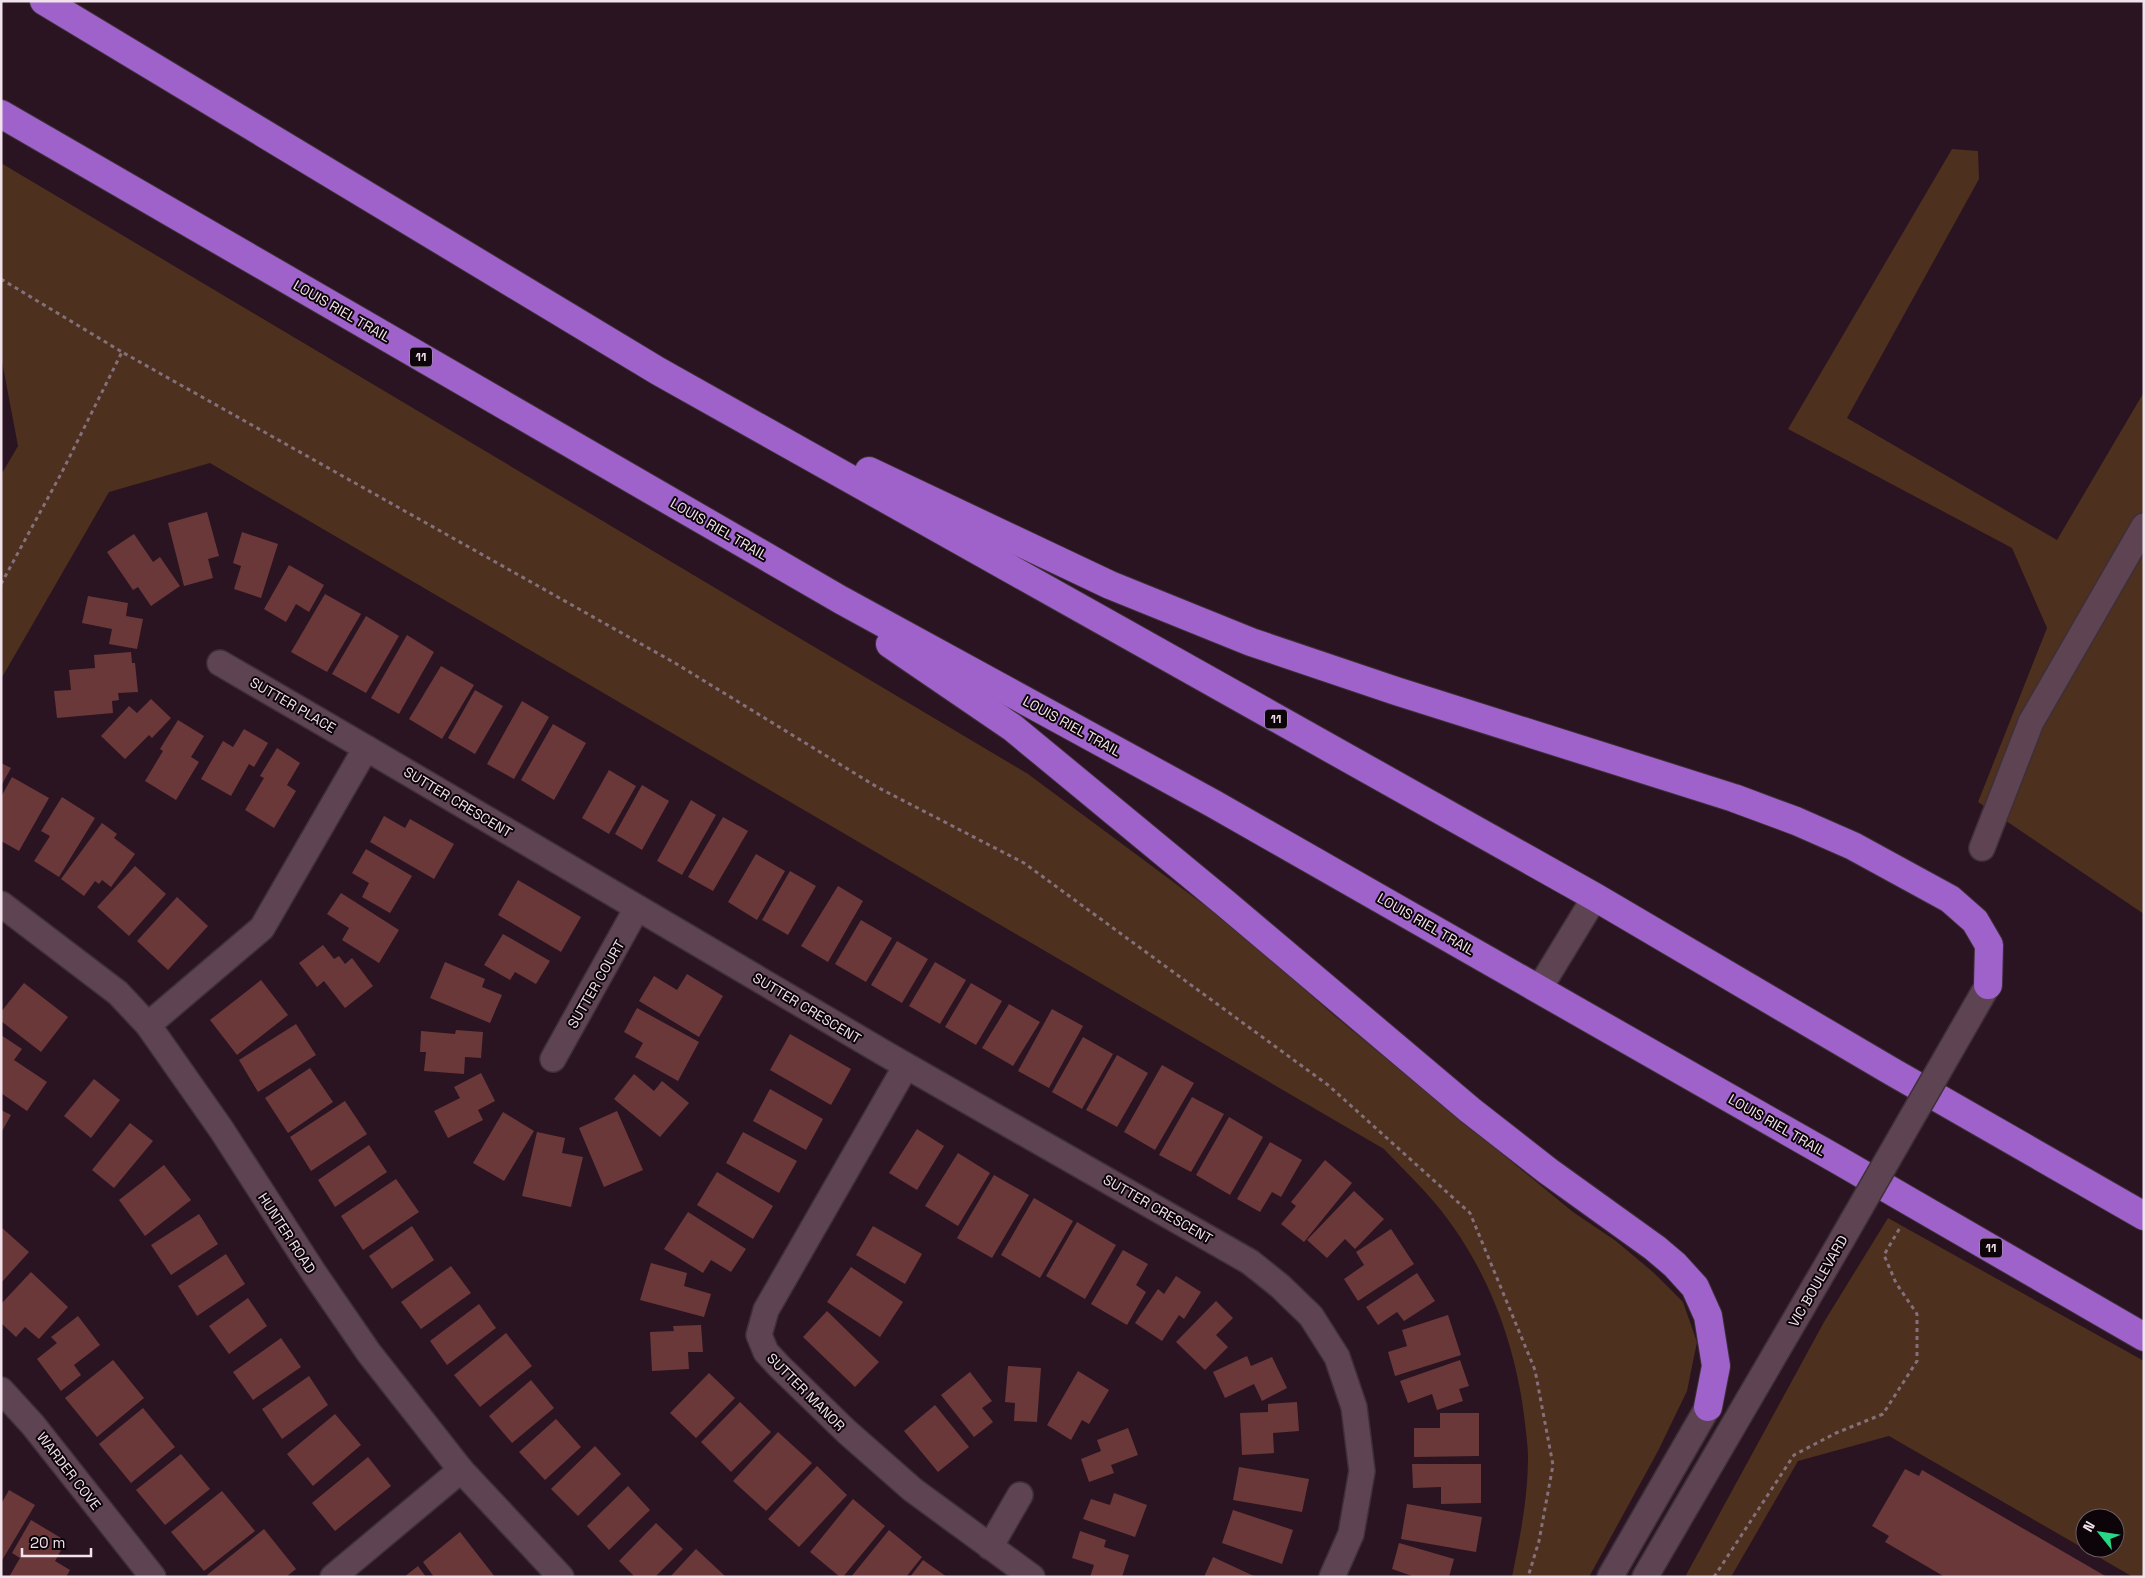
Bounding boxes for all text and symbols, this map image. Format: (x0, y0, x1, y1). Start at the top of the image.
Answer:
street label: LOUIS RIEL TRAIL (290, 276, 394, 346)
road number: 11 (410, 348, 432, 367)
street label: LOUIS RIEL TRAIL (667, 494, 771, 564)
street label: SUTTER PLACE (247, 673, 339, 737)
street label: LOUIS RIEL TRAIL (1020, 692, 1124, 761)
road number: 11 (1265, 710, 1287, 729)
street label: SUTTER CRESCENT (400, 763, 516, 841)
street label: LOUIS RIEL TRAIL (1374, 889, 1478, 959)
street label: SUTTER COURT (563, 937, 629, 1031)
street label: SUTTER CRESCENT (749, 969, 865, 1047)
street label: LOUIS RIEL TRAIL (1725, 1090, 1829, 1160)
street label: SUTTER CRESCENT (1100, 1170, 1216, 1248)
street label: HUNTER ROAD (254, 1189, 320, 1277)
street label: VIC BOULEVARD (1784, 1232, 1852, 1330)
road number: 11 (1980, 1238, 2002, 1258)
street label: SUTTER MANOR (763, 1349, 849, 1435)
street label: WARDER COVE (33, 1428, 105, 1514)
north arrow (2075, 1508, 2125, 1558)
text: N (2079, 1518, 2099, 1535)
scale bar (22, 1526, 91, 1558)
text: 20 m (30, 1533, 65, 1552)

